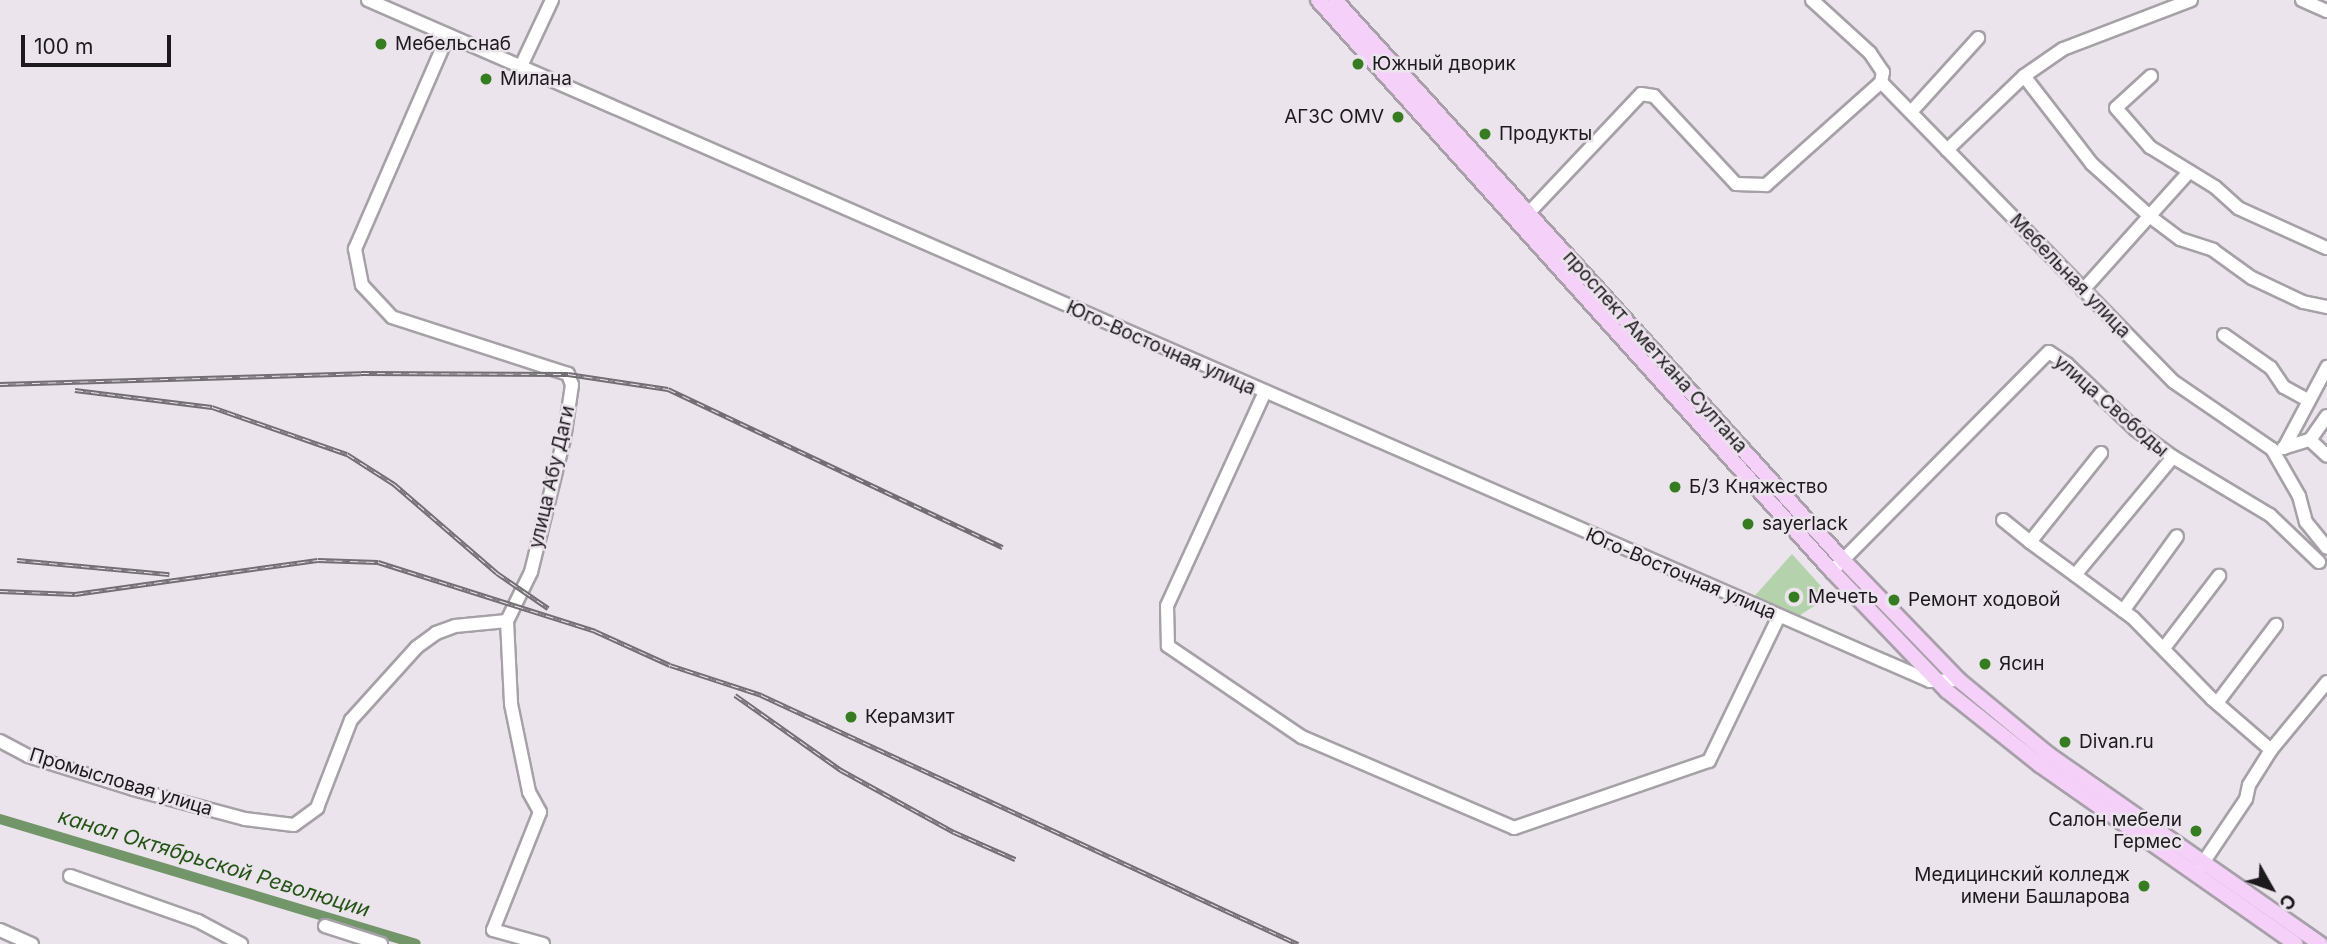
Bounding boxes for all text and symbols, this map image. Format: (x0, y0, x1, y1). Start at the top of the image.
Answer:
scale bar (24, 21, 175, 65)
place label: Мебельснаб (395, 33, 511, 55)
text: 100 m (34, 34, 93, 59)
marker: Мебельснаб (373, 36, 389, 52)
place label: Южный дворик (1372, 53, 1516, 75)
marker: Южный дворик (1350, 56, 1366, 72)
place label: Милана (500, 68, 572, 90)
marker: Милана (478, 71, 494, 87)
place label: АГЗС OMV (1284, 106, 1384, 128)
marker: АГЗС OMV (1390, 109, 1406, 125)
place label: Продукты (1499, 123, 1592, 145)
marker: Продукты (1477, 126, 1493, 142)
street label: Мебельная улица (2005, 209, 2135, 343)
street label: проспект Аметхана Султана (1558, 246, 1752, 458)
street label: Юго-Восточная улица (1063, 296, 1259, 400)
street label: улица Свободы (2049, 350, 2173, 462)
street label: улица Абу Даги (524, 403, 580, 551)
place label: Б/З Княжество (1689, 476, 1828, 498)
marker: Б/З Княжество (1667, 479, 1683, 495)
place label: sayerlack (1762, 513, 1848, 535)
marker: sayerlack (1740, 516, 1756, 532)
street label: Юго-Восточная улица (1582, 523, 1780, 625)
place label: Мечеть (1808, 586, 1878, 608)
marker: Мечеть (1786, 589, 1802, 605)
place label: Ремонт ходовой (1908, 589, 2061, 611)
marker: Ремонт ходовой (1886, 592, 1902, 608)
place label: Ясин (1999, 653, 2045, 675)
marker: Ясин (1977, 656, 1993, 672)
place label: Керамзит (865, 706, 955, 728)
marker: Керамзит (843, 709, 859, 725)
place label: Divan.ru (2079, 731, 2154, 753)
marker: Divan.ru (2057, 734, 2073, 750)
street label: Промысловая улица (27, 743, 215, 821)
water label: канал Октябрьской Революции (55, 804, 373, 922)
place label: Салон мебели Гермес (2048, 809, 2182, 853)
marker: Салон мебели Гермес (2188, 823, 2204, 839)
north arrow (2236, 853, 2306, 923)
place label: Медицинский колледж имени Башларова (1914, 864, 2130, 908)
marker: Медицинский колледж имени Башларова (2136, 878, 2152, 894)
text: С (2274, 889, 2301, 915)

